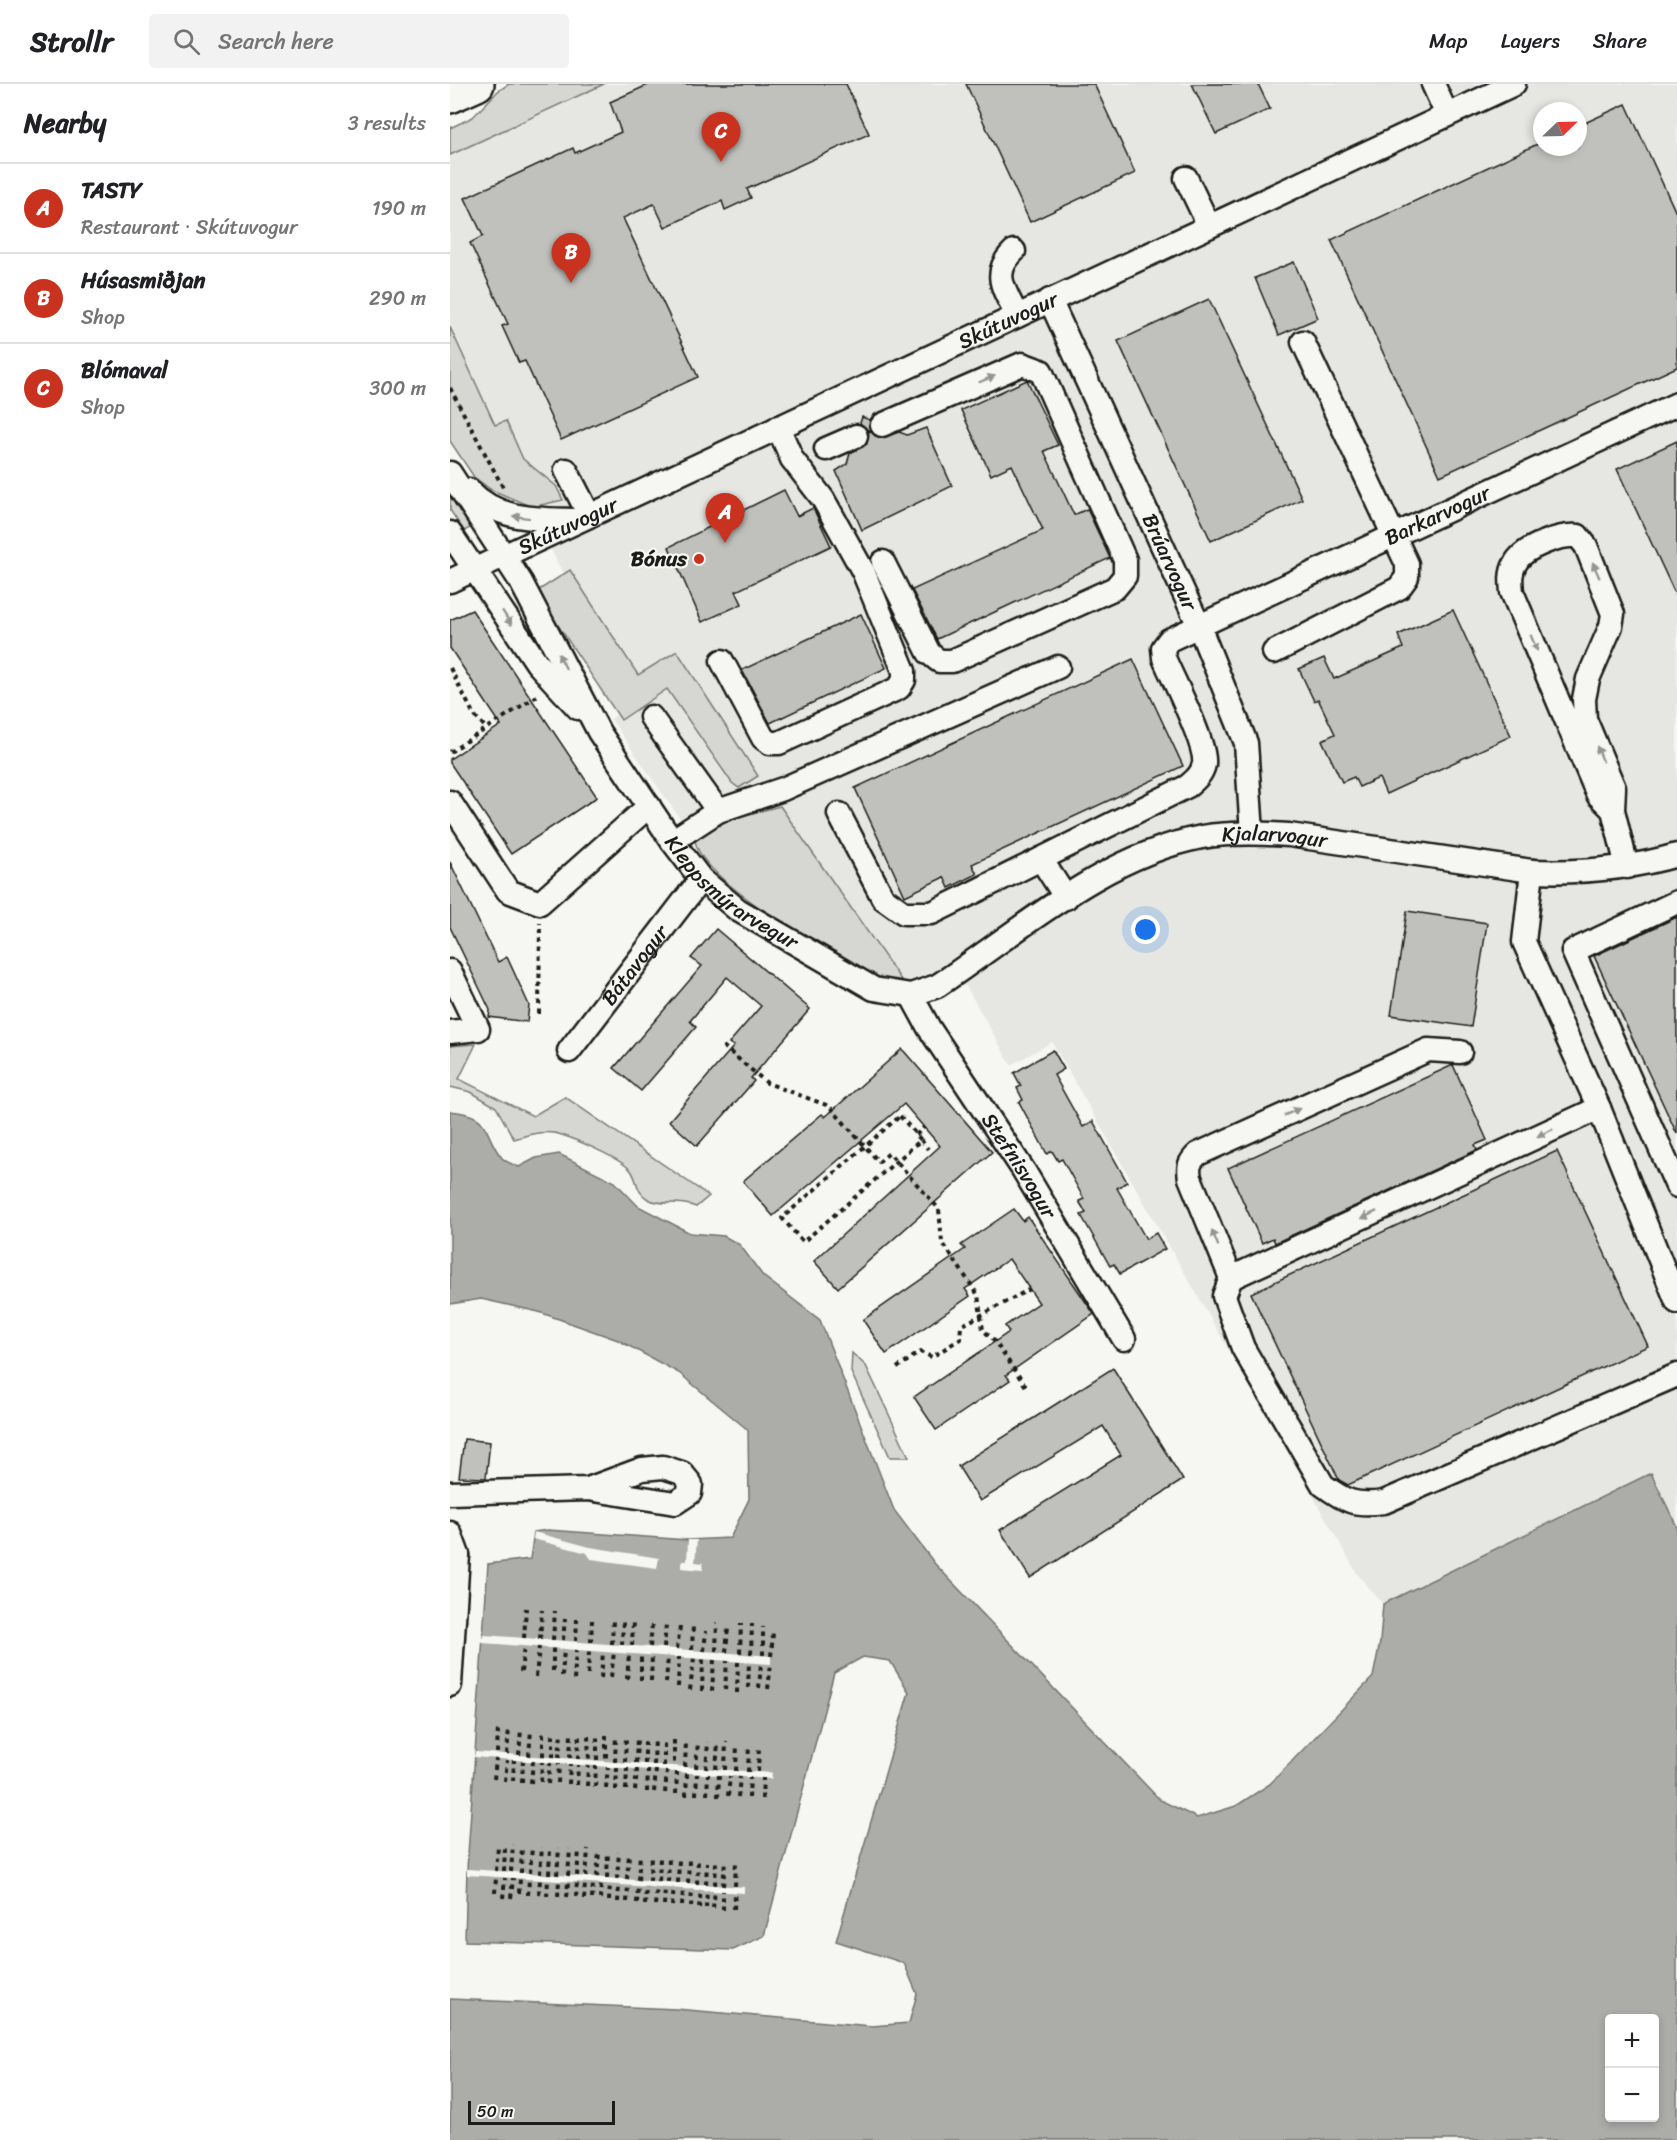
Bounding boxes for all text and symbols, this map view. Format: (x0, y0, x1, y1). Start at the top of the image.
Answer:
search box (149, 14, 569, 68)
text: Strollr (30, 17, 113, 66)
text: Search here (218, 22, 334, 61)
text: Map (1429, 22, 1468, 60)
text: Layers (1501, 22, 1560, 60)
text: Share (1593, 22, 1647, 60)
icon: search (170, 25, 203, 58)
text: Nearby (24, 100, 106, 146)
north arrow (1533, 102, 1587, 156)
text: 3 results (348, 106, 426, 141)
pin: C (702, 112, 740, 162)
text: TASTY (81, 171, 142, 210)
text: A (37, 191, 50, 226)
text: 190 m (372, 191, 426, 226)
text: Restaurant · Skútuvogur (81, 210, 297, 245)
pin: B (552, 234, 590, 283)
text: Húsasmiðjan (81, 261, 205, 300)
street label: Skútuvogur (952, 280, 1066, 360)
text: B (37, 281, 50, 316)
text: 290 m (369, 281, 426, 316)
text: Shop (81, 300, 125, 335)
text: Blómaval (81, 351, 168, 390)
text: C (37, 371, 50, 406)
text: 300 m (369, 371, 426, 406)
one-way arrow (978, 374, 996, 383)
text: Shop (81, 390, 125, 425)
street label: Barkarvogur (1378, 474, 1498, 556)
street label: Skútuvogur (511, 486, 626, 566)
pin: A (706, 494, 744, 543)
street label: Brúarvogur (1131, 507, 1209, 618)
one-way arrow (511, 512, 530, 522)
place label: Bónus (631, 540, 687, 578)
marker: Bónus (692, 552, 706, 566)
one-way arrow (1592, 562, 1601, 579)
one-way arrow (501, 609, 513, 625)
one-way arrow (1529, 634, 1539, 652)
one-way arrow (557, 652, 567, 669)
one-way arrow (1595, 745, 1604, 763)
street label: Kjalarvogur (1221, 814, 1331, 860)
street label: Kleppsmýrarvegur (654, 826, 807, 961)
street label: Bátavogur (591, 915, 679, 1014)
your location (1131, 915, 1160, 944)
street label: Stefnisvogur (971, 1105, 1068, 1227)
one-way arrow (1283, 1107, 1300, 1116)
one-way arrow (1537, 1128, 1554, 1137)
one-way arrow (1360, 1210, 1377, 1219)
one-way arrow (1210, 1229, 1219, 1247)
map controls (1605, 2014, 1659, 2122)
button: + (1605, 2014, 1659, 2068)
button: − (1605, 2068, 1659, 2122)
text: 50 m (477, 2097, 513, 2126)
scale bar (468, 2098, 615, 2126)

